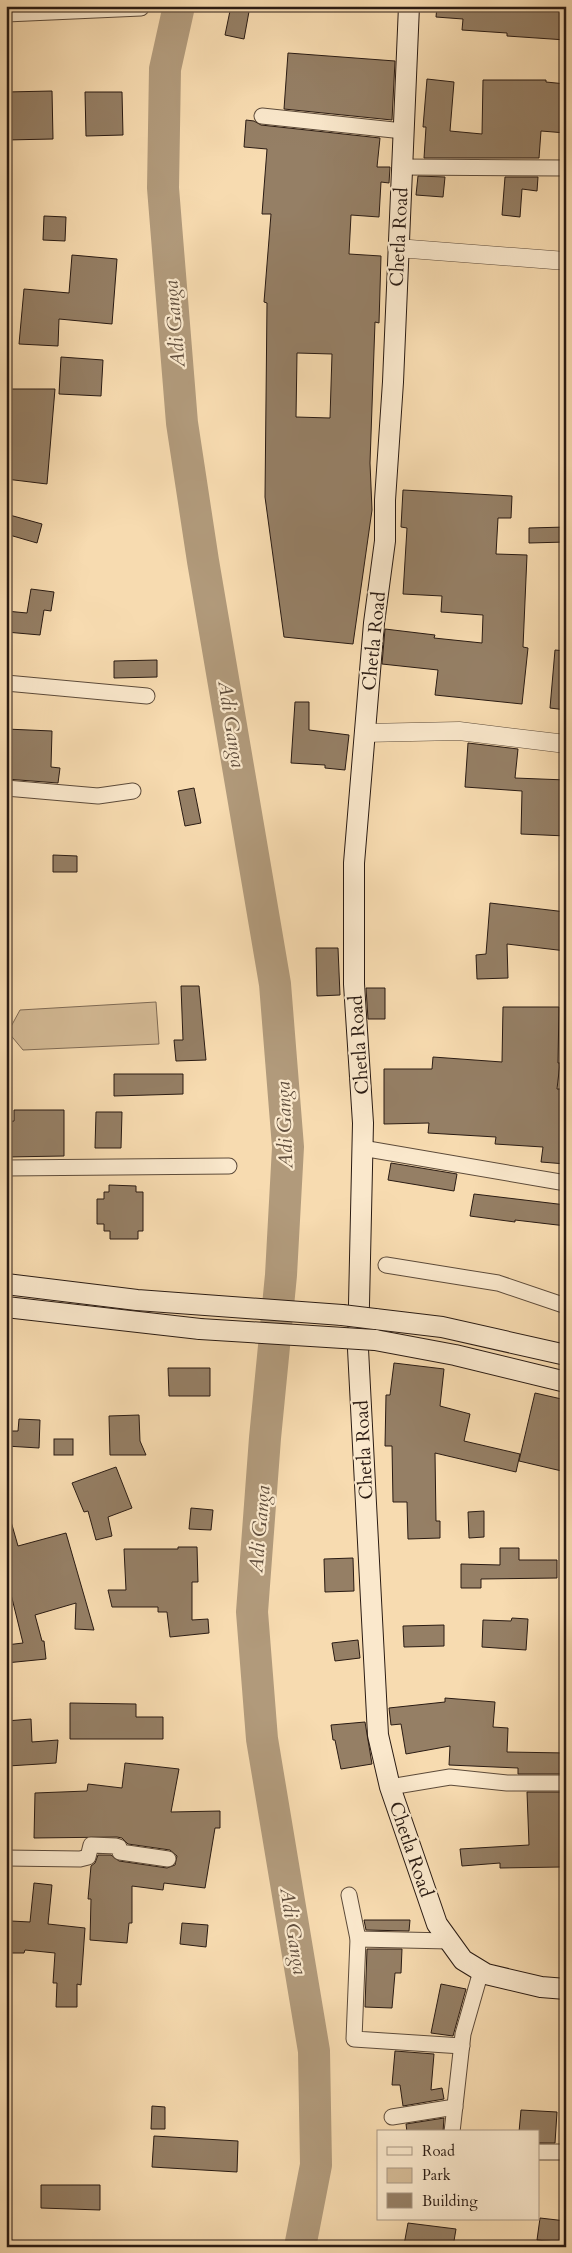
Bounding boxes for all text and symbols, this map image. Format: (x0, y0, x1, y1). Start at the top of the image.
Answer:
street label: Chetla Road (383, 187, 415, 287)
water label: Adi Ganga (157, 279, 192, 370)
street label: Chetla Road (356, 590, 392, 692)
water label: Adi Ganga (211, 678, 252, 769)
street label: Chetla Road (343, 994, 375, 1095)
water label: Adi Ganga (269, 1081, 300, 1170)
street label: Chetla Road (348, 1400, 380, 1500)
water label: Adi Ganga (242, 1484, 277, 1575)
street label: Chetla Road (383, 1798, 440, 1901)
water label: Adi Ganga (273, 1885, 314, 1976)
legend (377, 2130, 540, 2220)
text: Road (422, 2141, 455, 2161)
text: Park (422, 2165, 451, 2185)
text: Building (422, 2191, 478, 2211)

